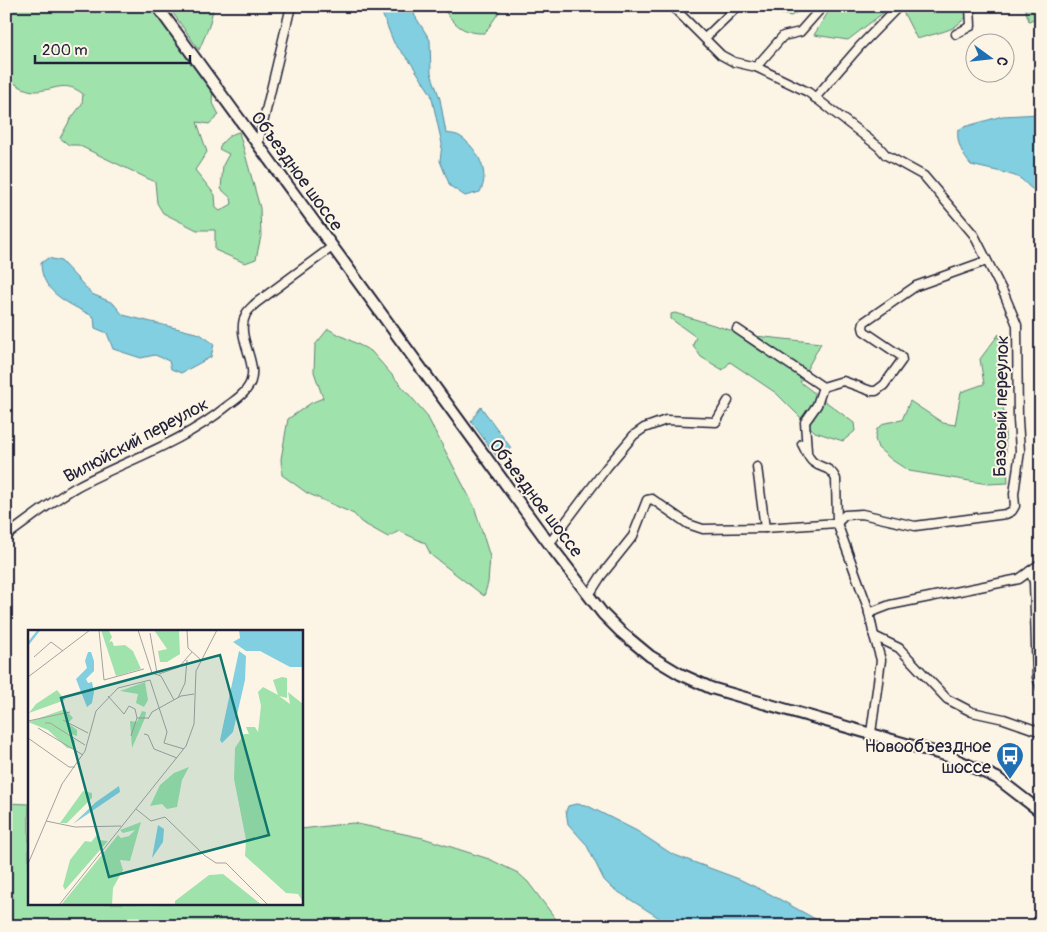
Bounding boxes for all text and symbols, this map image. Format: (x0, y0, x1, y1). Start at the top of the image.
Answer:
scale bar (35, 32, 190, 64)
north arrow (964, 32, 1014, 82)
text: 200 m (42, 41, 87, 60)
text: С (993, 55, 1011, 68)
street label: Объездное шоссе (245, 107, 348, 236)
street label: Базовый переулок (989, 335, 1014, 477)
street label: Вилюйский переулок (60, 393, 213, 488)
street label: Объездное шоссе (484, 435, 588, 562)
inset map (28, 630, 302, 904)
place label: Новообъездное шоссе (864, 735, 991, 779)
bus stop icon: Новообъездное шоссе (995, 741, 1025, 780)

